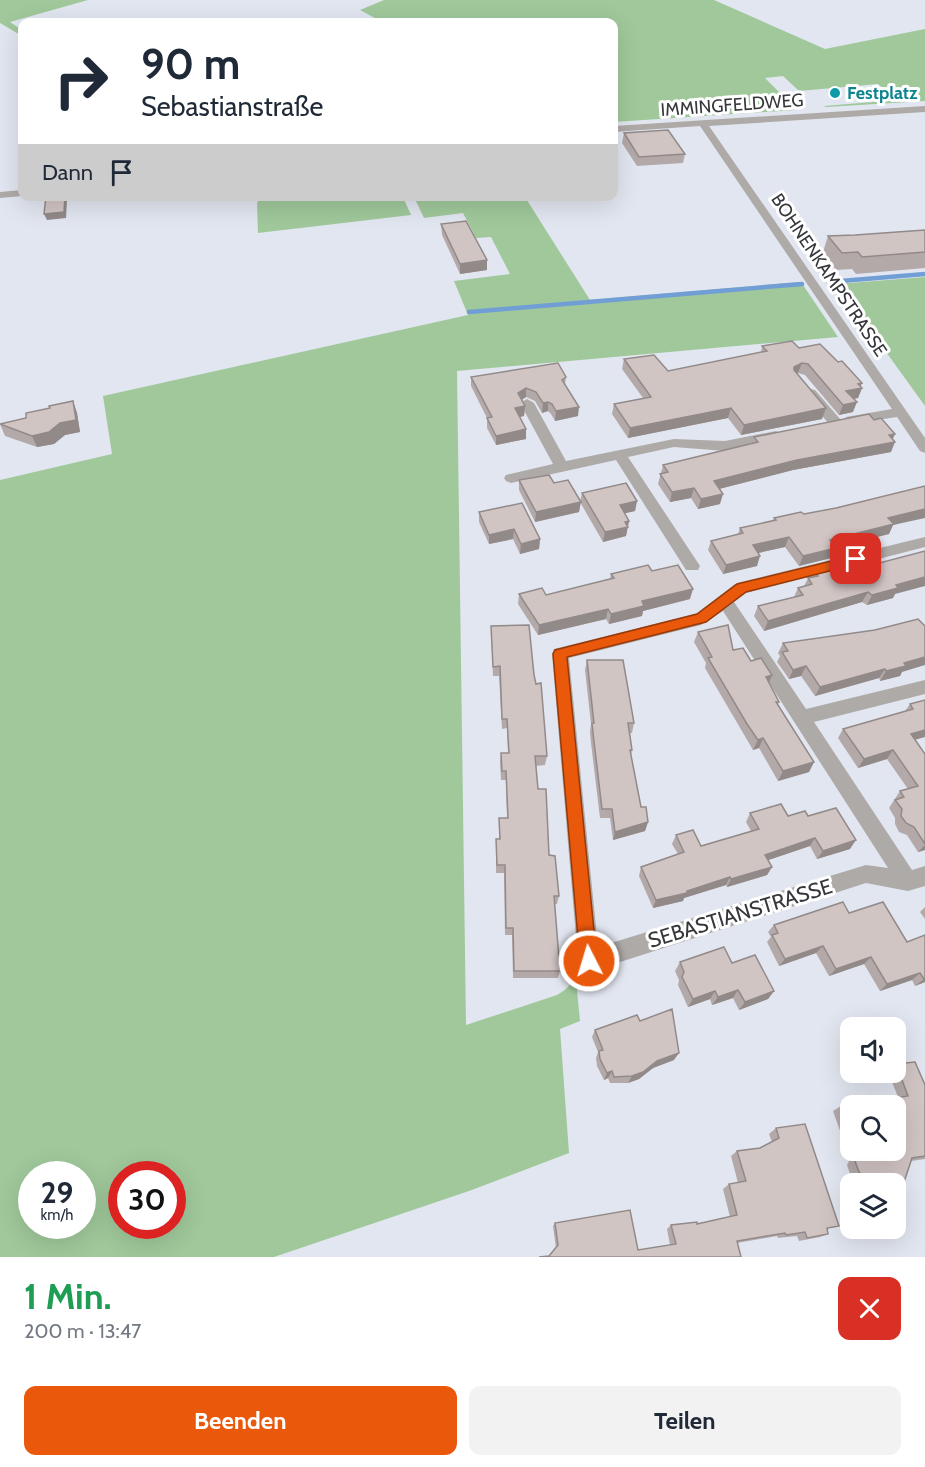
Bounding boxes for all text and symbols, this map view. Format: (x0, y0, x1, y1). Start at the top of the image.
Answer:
text: 90 m (141, 38, 240, 90)
icon: right (42, 42, 120, 120)
place label: Festplatz (847, 82, 918, 104)
marker: Festplatz (828, 86, 842, 100)
street label: IMMINGFELDWEG (660, 89, 804, 121)
text: Sebastianstraße (141, 90, 323, 123)
icon: arrive (105, 156, 138, 189)
text: Dann (42, 159, 93, 186)
street label: BOHNENKAMPSTRASSE (766, 189, 892, 361)
pin (830, 533, 881, 584)
icon: arrive (839, 542, 872, 575)
street label: SEBASTIANSTRASSE (645, 873, 835, 953)
position arrow (557, 929, 621, 993)
map controls (840, 1017, 906, 1239)
button: sound (840, 1017, 906, 1083)
button: search (840, 1095, 906, 1161)
speed limit sign: 30 (108, 1161, 186, 1239)
button: layers (840, 1173, 906, 1239)
text: 29 (41, 1174, 73, 1211)
text: km/h (41, 1206, 73, 1224)
text: 1 Min. (24, 1274, 112, 1318)
button: close (838, 1277, 901, 1340)
text: 200 m · 13:47 (24, 1319, 141, 1343)
button: Beenden (24, 1386, 457, 1455)
button: Teilen (469, 1386, 901, 1455)

